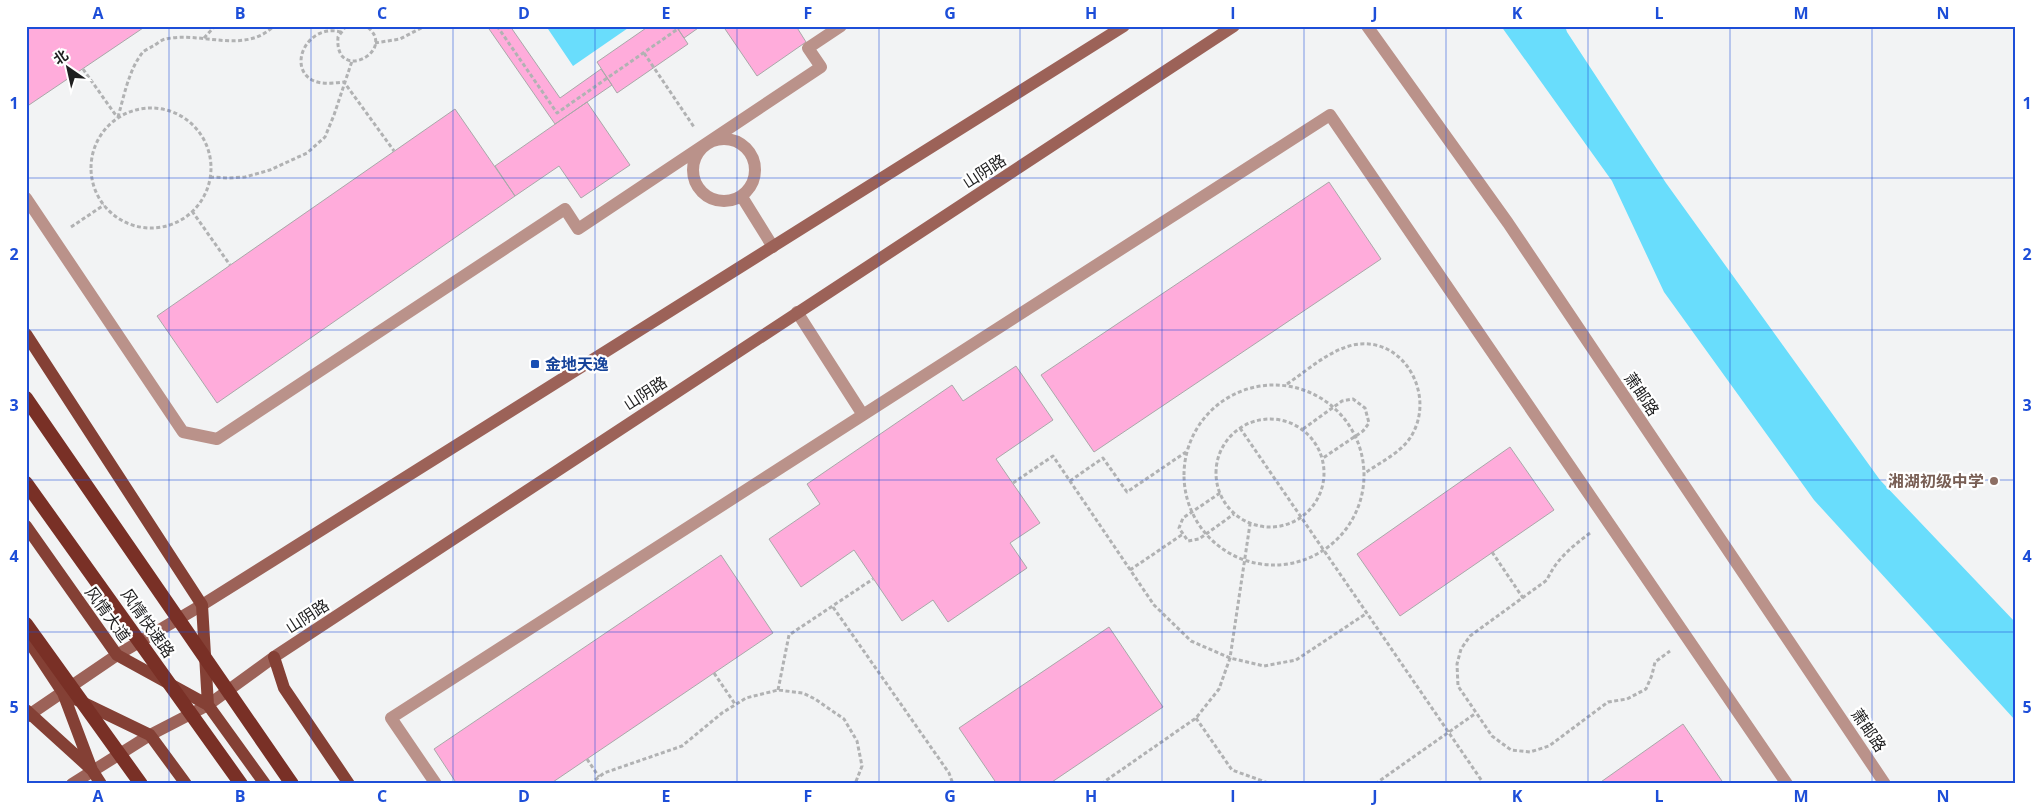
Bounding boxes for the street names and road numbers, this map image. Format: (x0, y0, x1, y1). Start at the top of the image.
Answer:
street label: 山阴路 (958, 149, 1010, 193)
street label: 萧邮路 (1619, 368, 1665, 420)
street label: 山阴路 (619, 371, 671, 415)
street label: 风情大道 (80, 582, 136, 646)
street label: 风情快速路 (116, 584, 180, 662)
street label: 山阴路 (281, 594, 333, 638)
street label: 萧邮路 (1846, 704, 1892, 756)

